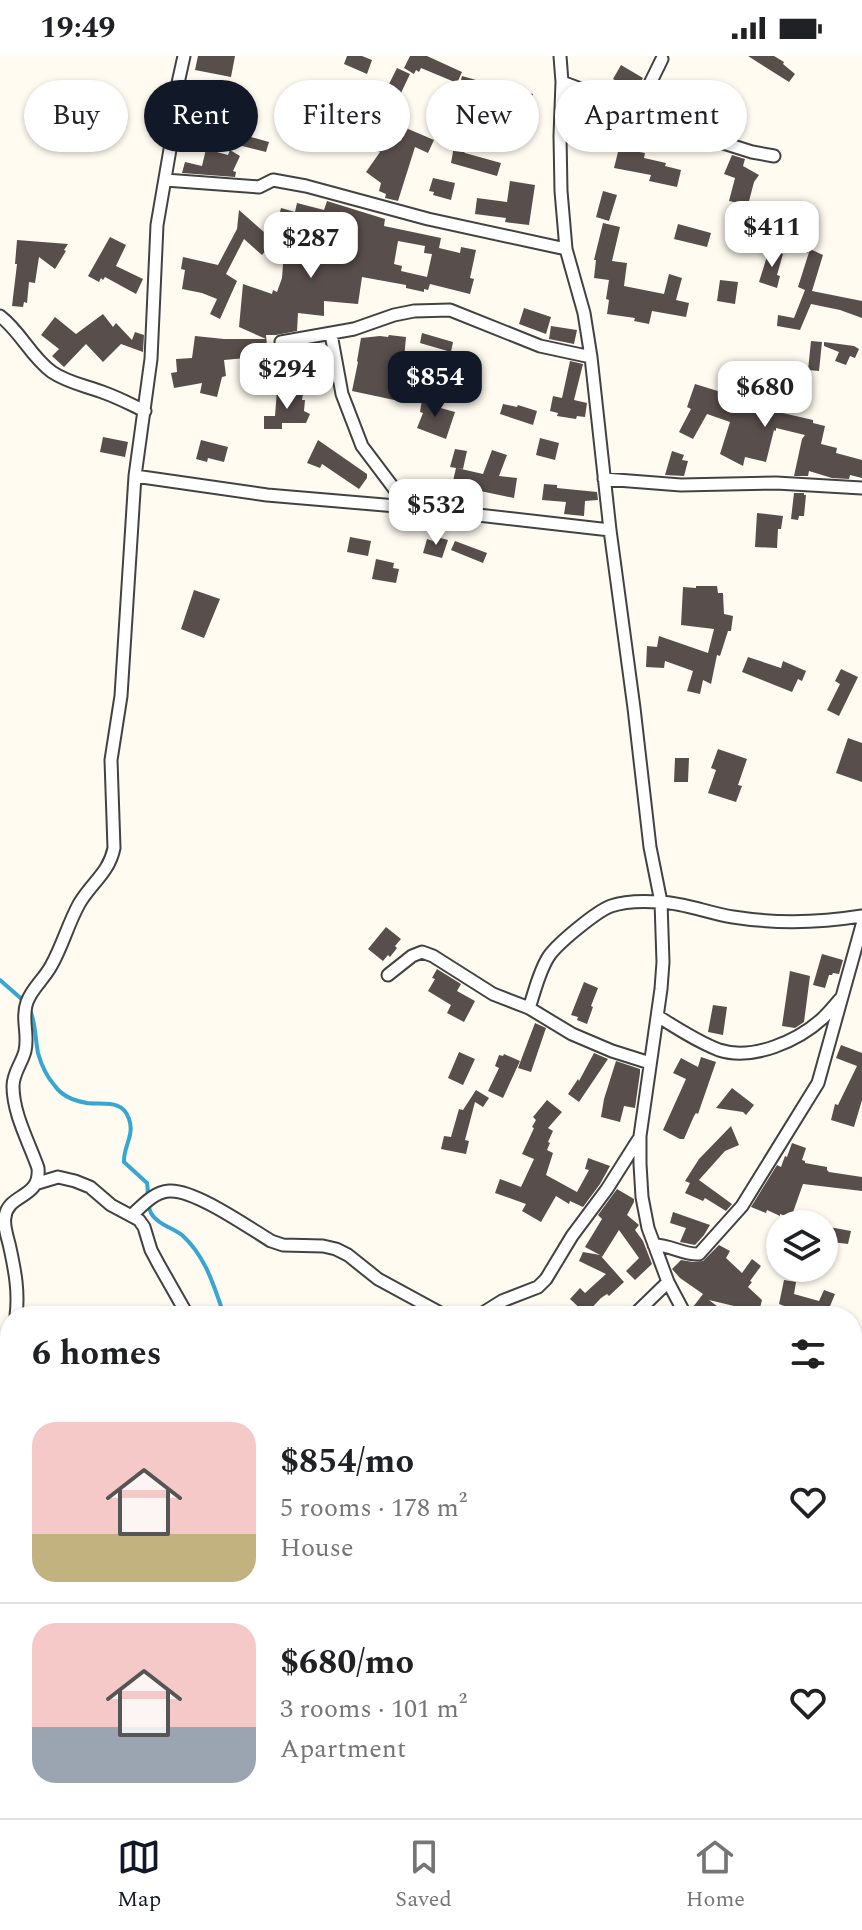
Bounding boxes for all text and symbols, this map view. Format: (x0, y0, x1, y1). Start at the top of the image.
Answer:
text: 19:49 (40, 5, 115, 51)
chip: Buy (24, 80, 128, 152)
chip: Rent (144, 80, 258, 152)
chip: Filters (274, 80, 410, 152)
chip: New (426, 80, 539, 152)
chip: Apartment (555, 80, 747, 152)
pin: $411 (725, 201, 819, 269)
text: $411 (743, 207, 801, 247)
pin: $287 (264, 212, 358, 280)
text: $287 (282, 218, 340, 258)
pin: $294 (240, 343, 334, 411)
text: $294 (258, 349, 316, 389)
pin: $854 (388, 351, 482, 419)
text: $854 (406, 357, 464, 397)
pin: $680 (718, 361, 812, 429)
text: $680 (736, 367, 794, 407)
pin: $532 (389, 479, 483, 547)
text: $532 (407, 485, 465, 525)
map controls (766, 1210, 838, 1282)
button: layers (766, 1210, 838, 1282)
text: 6 homes (32, 1328, 162, 1380)
icon: filters (786, 1332, 830, 1376)
text: $854/mo (280, 1436, 414, 1488)
icon: home (96, 1454, 192, 1550)
icon: heart (786, 1480, 830, 1524)
text: 5 rooms · 178 m² (280, 1488, 467, 1528)
text: House (280, 1528, 354, 1568)
text: $680/mo (280, 1637, 414, 1689)
icon: home (96, 1655, 192, 1751)
icon: heart (786, 1681, 830, 1725)
text: 3 rooms · 101 m² (280, 1689, 467, 1729)
text: Apartment (280, 1729, 406, 1769)
tab: Map (117, 1835, 161, 1916)
tab: Saved (395, 1835, 452, 1916)
tab: Home (686, 1835, 745, 1916)

